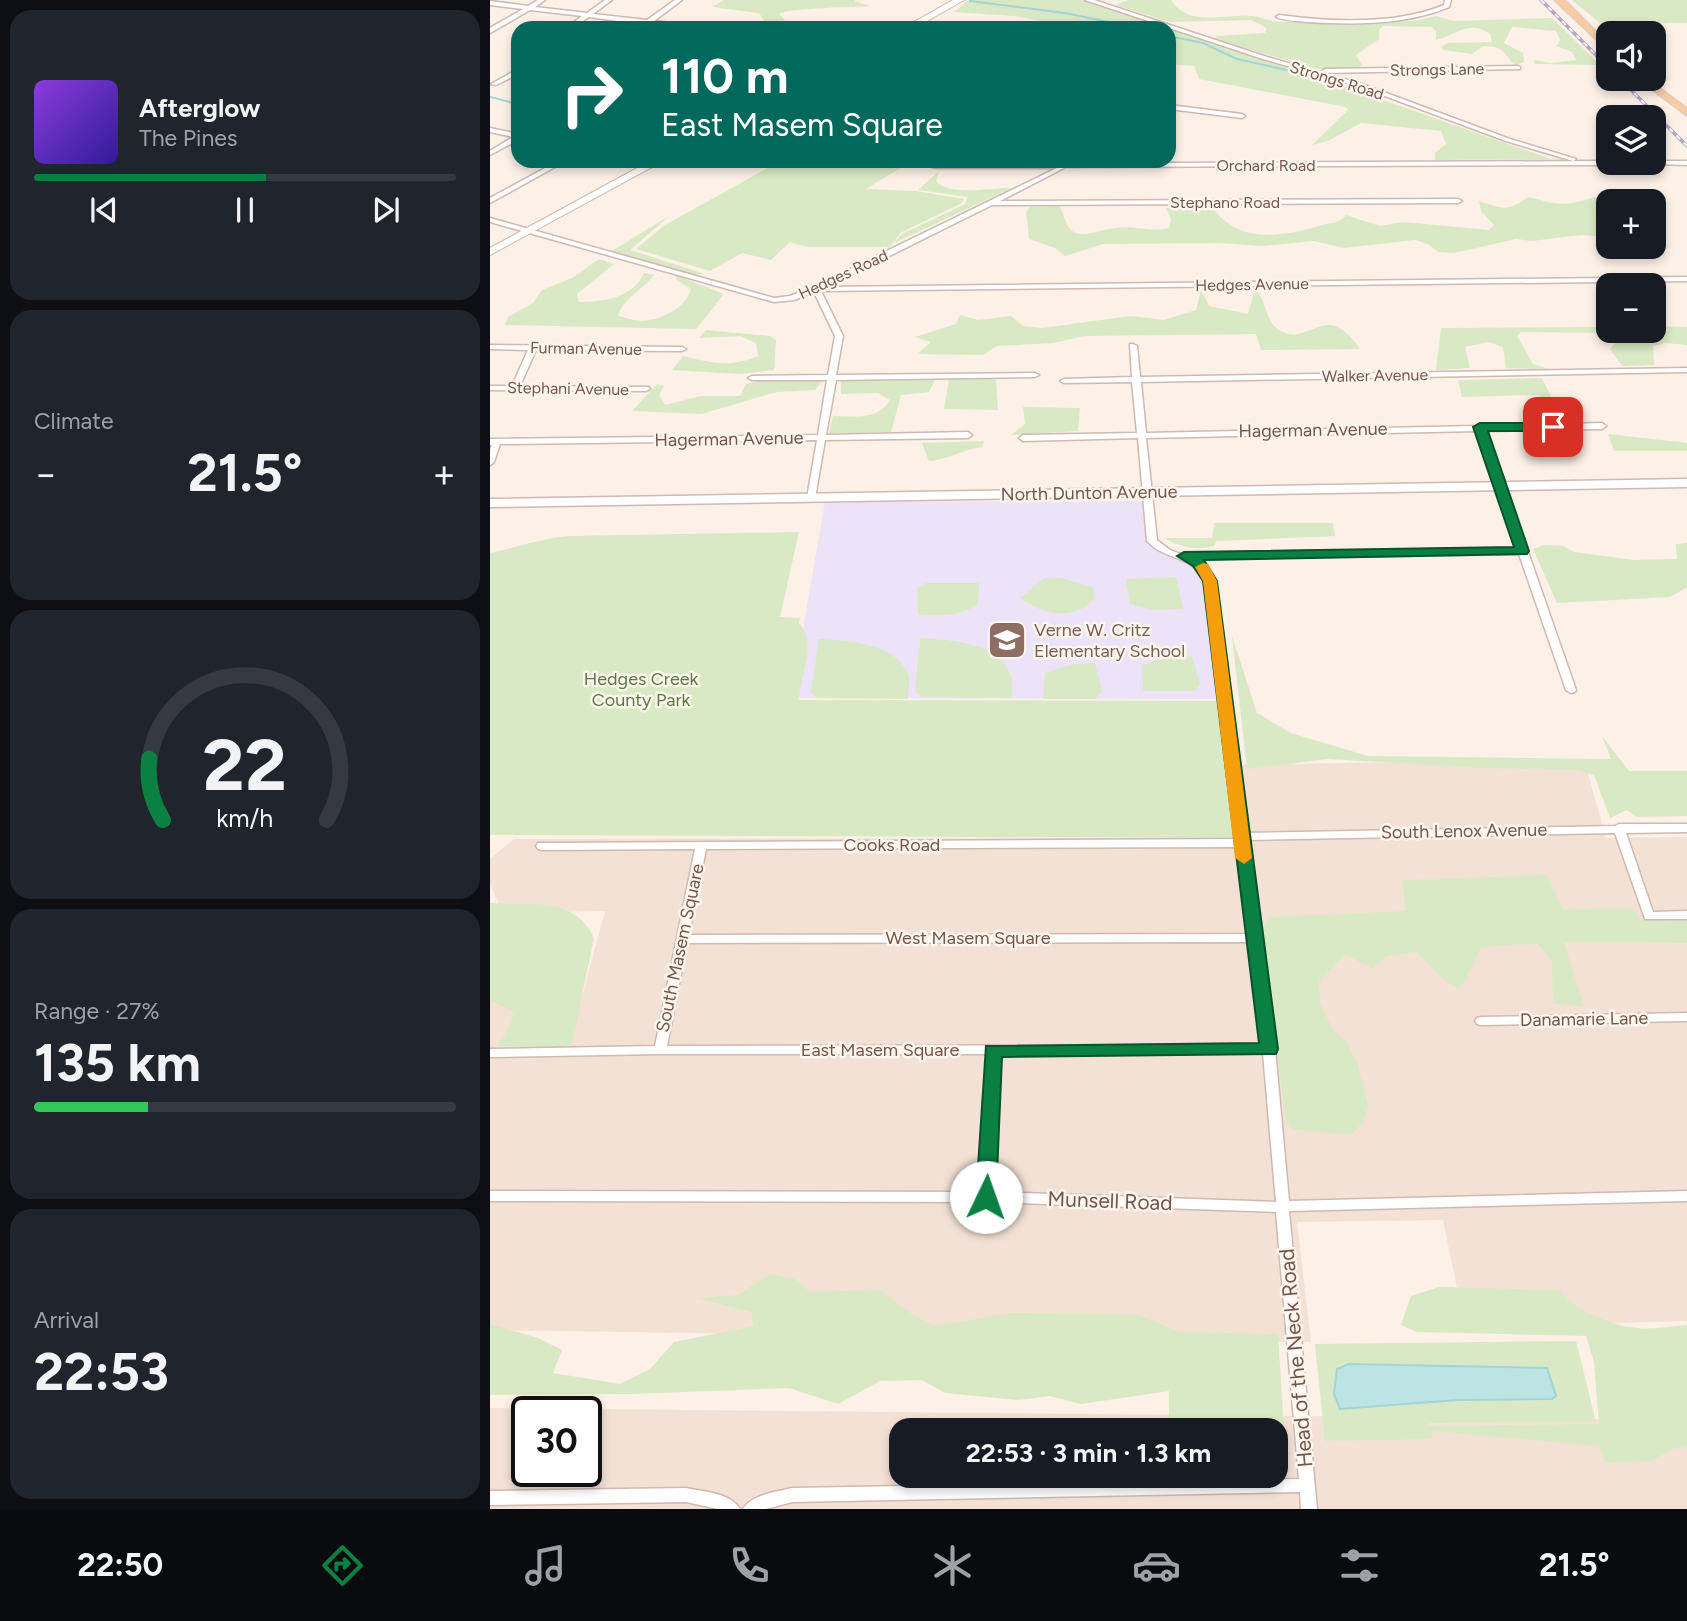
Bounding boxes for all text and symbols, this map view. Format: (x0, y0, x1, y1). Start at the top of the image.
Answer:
map controls (1596, 21, 1666, 343)
button: sound (1596, 21, 1666, 91)
text: 110 m (661, 46, 789, 105)
icon: right (546, 49, 637, 140)
street label: Strongs Road (1288, 57, 1386, 104)
street label: Strongs Lane (1390, 59, 1485, 80)
text: Afterglow (139, 92, 261, 124)
button: layers (1596, 105, 1666, 175)
text: East Masem Square (661, 106, 943, 144)
text: The Pines (139, 124, 238, 152)
street label: Orchard Road (1216, 156, 1316, 175)
button: + (1596, 189, 1666, 259)
icon: previous (85, 191, 123, 229)
icon: pause (226, 191, 264, 229)
icon: next (367, 191, 405, 229)
street label: Stephano Road (1170, 193, 1280, 212)
street label: Hedges Road (795, 245, 891, 303)
button: − (1596, 273, 1666, 343)
street label: Hedges Avenue (1195, 274, 1309, 295)
street label: Furman Avenue (530, 338, 642, 359)
street label: Walker Avenue (1322, 365, 1429, 386)
street label: Stephani Avenue (507, 378, 629, 399)
pin (1523, 397, 1583, 457)
text: Climate (34, 407, 113, 435)
icon: arrive (1534, 408, 1572, 446)
street label: Hagerman Avenue (1238, 418, 1388, 442)
street label: Hagerman Avenue (654, 427, 804, 451)
text: 21.5° (188, 442, 302, 504)
text: − (34, 451, 58, 497)
text: + (432, 451, 456, 497)
street label: North Dunton Avenue (1000, 480, 1178, 506)
school or university icon: Verne W. Critz Elementary School (986, 619, 1028, 661)
place label: Verne W. Critz Elementary School (1034, 619, 1185, 662)
park label: Hedges Creek County Park (584, 668, 699, 711)
text: 22 (203, 722, 287, 809)
text: km/h (216, 803, 274, 833)
street label: South Lenox Avenue (1381, 819, 1547, 843)
street label: Cooks Road (844, 834, 940, 856)
street label: South Masem Square (651, 862, 709, 1034)
street label: West Masem Square (886, 927, 1051, 949)
text: Range · 27% (34, 997, 160, 1025)
street label: Danamarie Lane (1520, 1007, 1648, 1031)
text: 135 km (34, 1032, 201, 1094)
street label: East Masem Square (801, 1039, 959, 1061)
position arrow (949, 1160, 1023, 1234)
street label: Munsell Road (1047, 1186, 1173, 1215)
street label: Head of the Neck Road (1273, 1248, 1318, 1469)
text: Arrival (34, 1306, 99, 1334)
text: 22:53 (34, 1341, 169, 1403)
speed limit sign: 30 (511, 1396, 602, 1487)
text: 22:53 · 3 min · 1.3 km (966, 1437, 1211, 1469)
icon: directions (318, 1541, 367, 1590)
icon: music (521, 1541, 570, 1590)
icon: phone (725, 1541, 774, 1590)
icon: climate (928, 1541, 977, 1590)
icon: car (1132, 1541, 1181, 1590)
icon: filters (1335, 1541, 1384, 1590)
text: 22:50 (77, 1546, 163, 1584)
text: 21.5° (1539, 1546, 1610, 1584)

